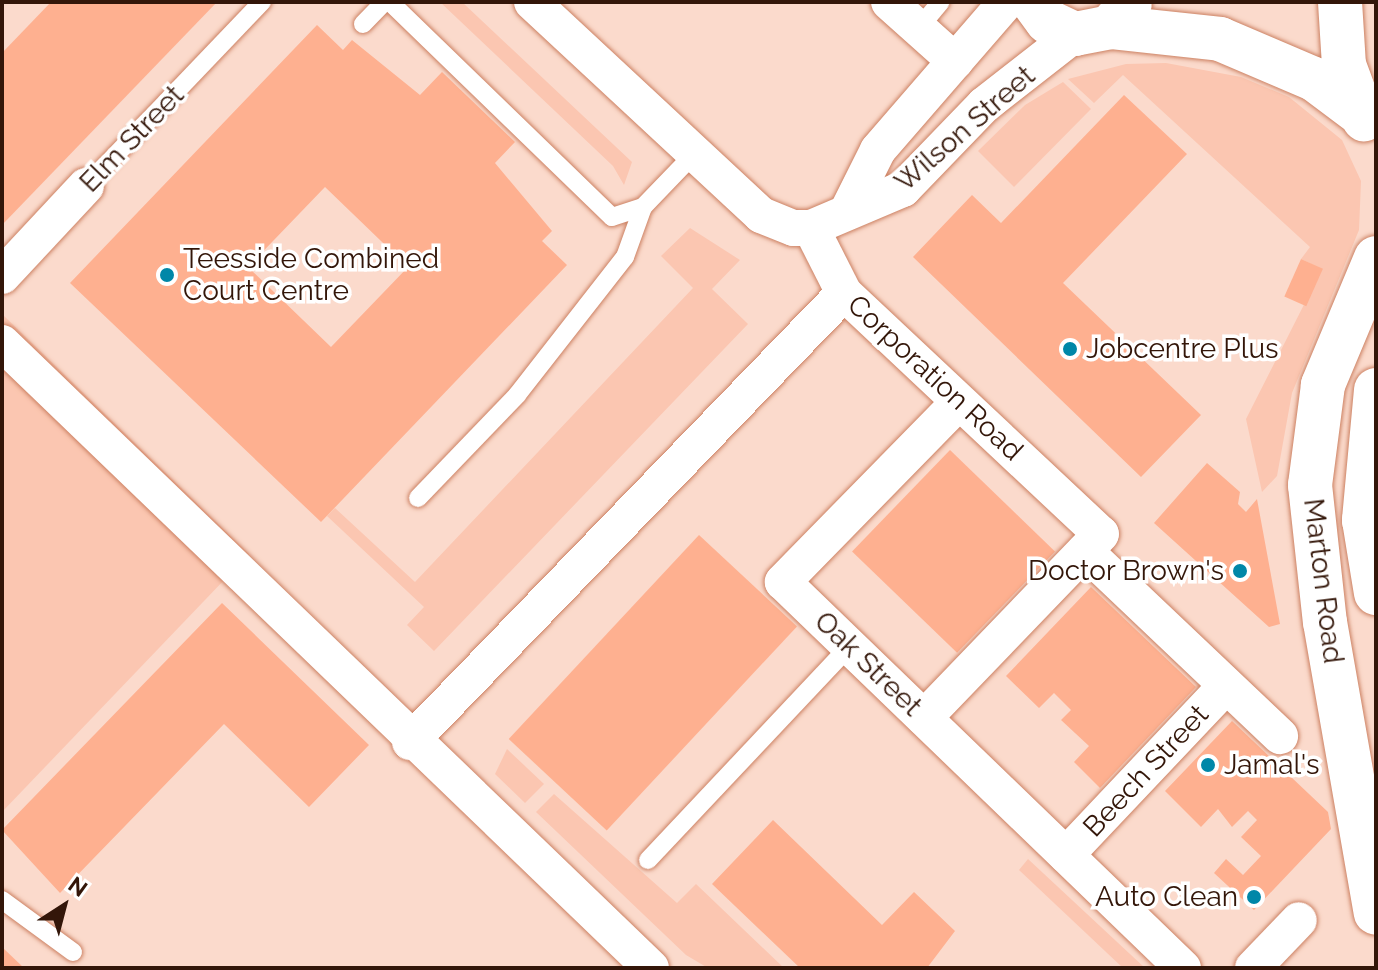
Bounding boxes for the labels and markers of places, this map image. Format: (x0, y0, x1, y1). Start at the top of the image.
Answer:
place label: Teesside Combined Court Centre (183, 242, 439, 308)
marker: Teesside Combined Court Centre (158, 266, 176, 284)
place label: Jobcentre Plus (1086, 332, 1279, 366)
marker: Jobcentre Plus (1061, 340, 1079, 358)
place label: Doctor Brown's (1027, 554, 1224, 588)
marker: Doctor Brown's (1231, 562, 1249, 580)
place label: Jamal's (1224, 748, 1319, 782)
marker: Jamal's (1199, 756, 1217, 774)
place label: Auto Clean (1095, 880, 1238, 914)
marker: Auto Clean (1245, 888, 1263, 906)

